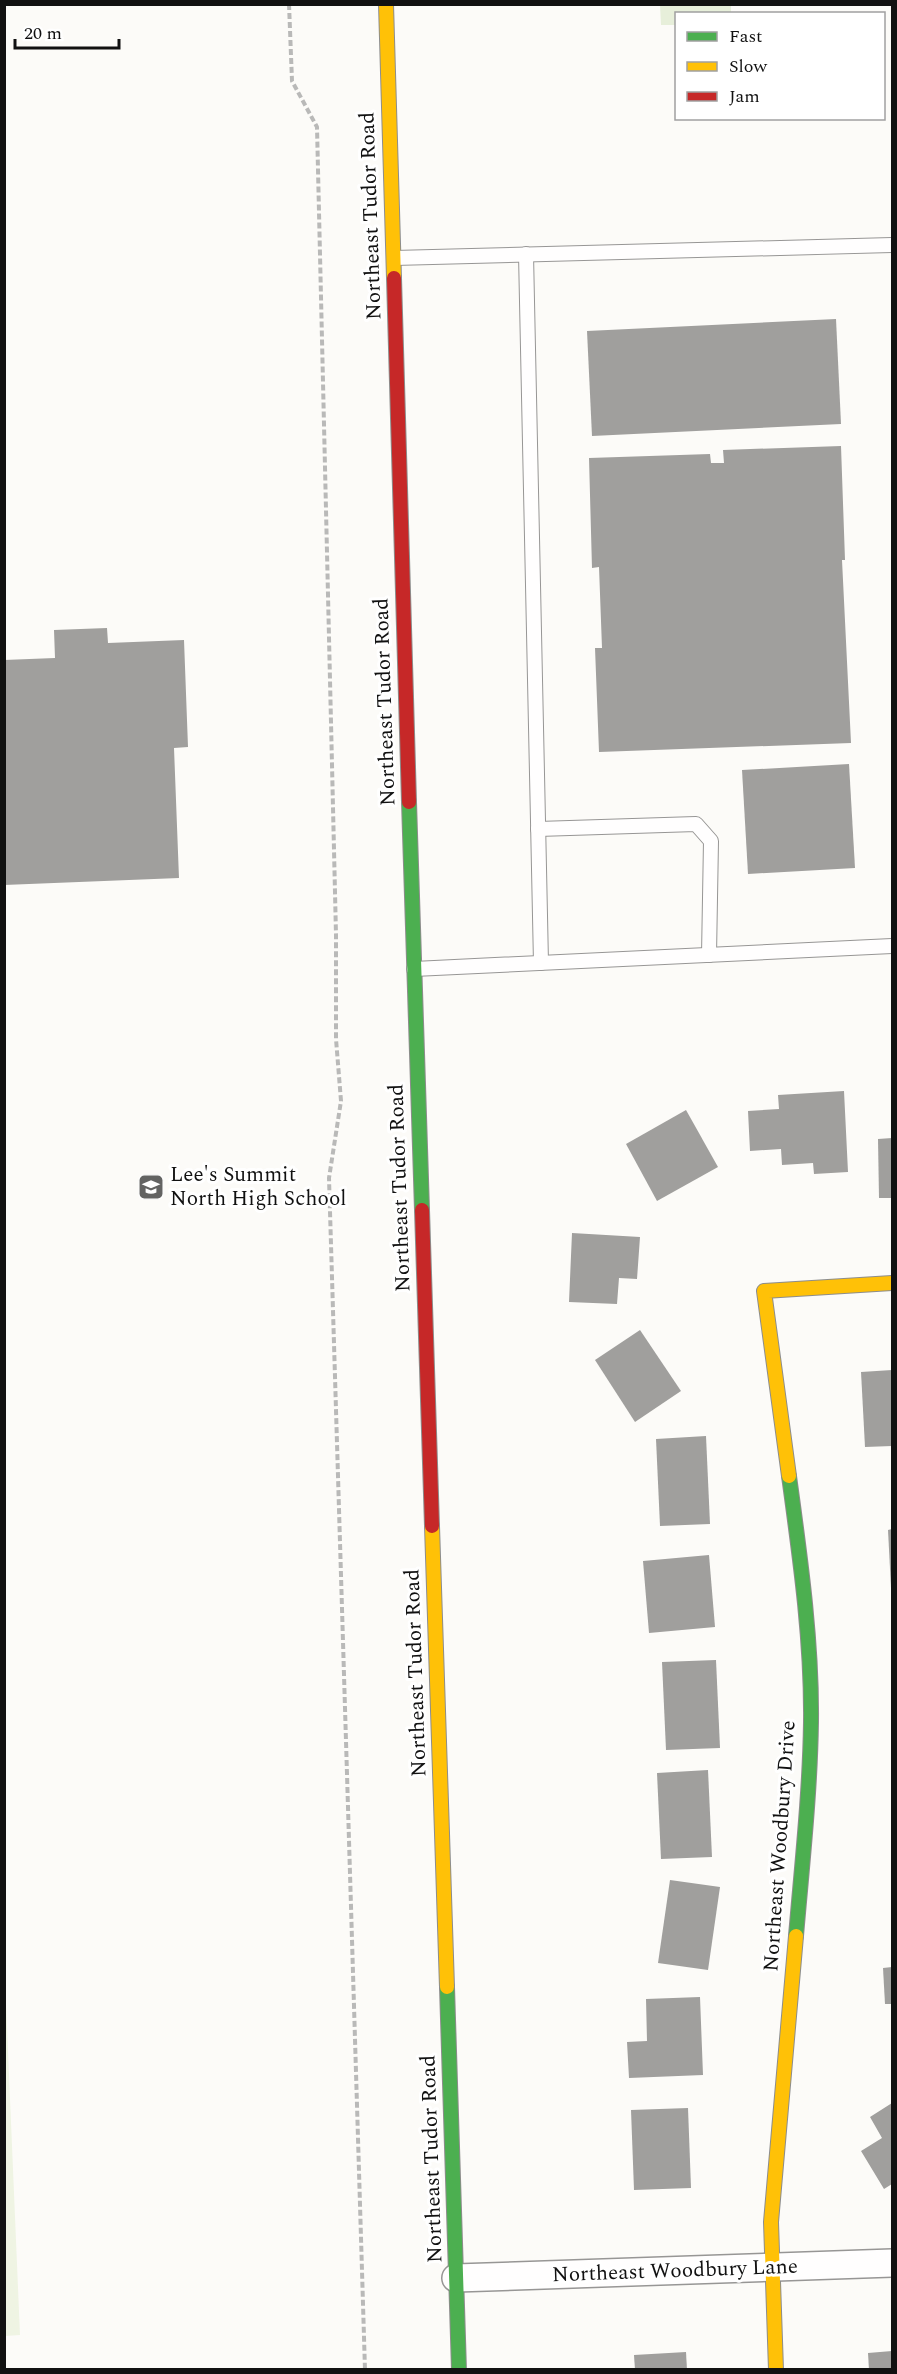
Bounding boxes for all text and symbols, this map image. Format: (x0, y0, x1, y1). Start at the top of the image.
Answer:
scale bar (15, 12, 118, 50)
legend (675, 12, 885, 120)
text: 20 m (24, 20, 62, 47)
text: Fast (729, 23, 762, 50)
text: Slow (729, 53, 768, 80)
text: Jam (729, 83, 760, 110)
street label: Northeast Tudor Road (351, 112, 391, 320)
street label: Northeast Tudor Road (365, 598, 405, 806)
street label: Northeast Tudor Road (380, 1084, 420, 1292)
place label: Lee's Summit North High School (170, 1159, 346, 1215)
school or university icon: Lee's Summit North High School (136, 1172, 166, 1202)
street label: Northeast Tudor Road (396, 1569, 436, 1777)
street label: Northeast Woodbury Drive (755, 1719, 805, 1973)
street label: Northeast Tudor Road (412, 2055, 452, 2263)
street label: Northeast Woodbury Lane (551, 2251, 799, 2291)

